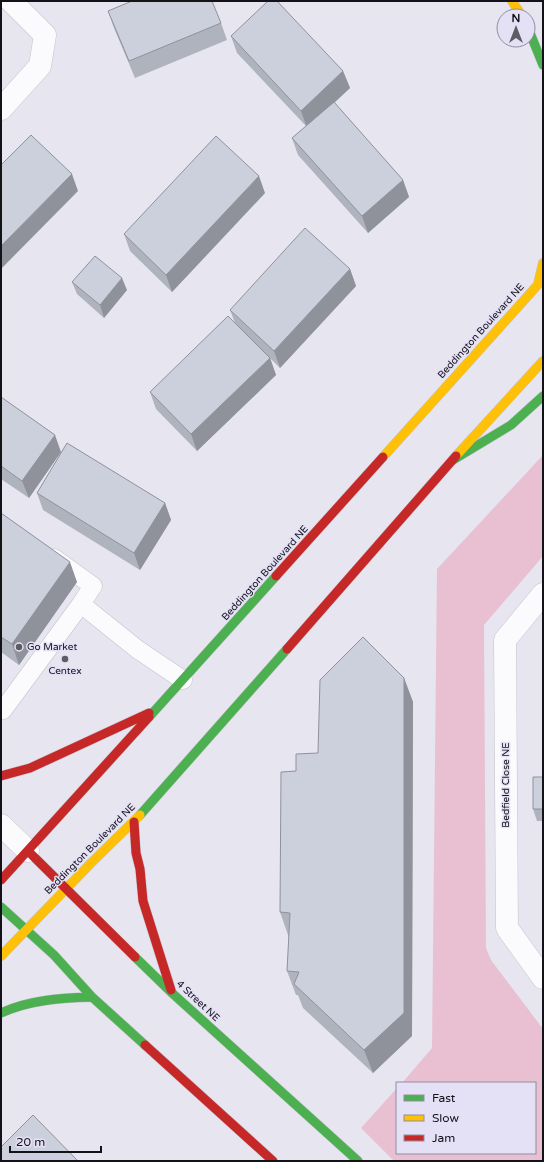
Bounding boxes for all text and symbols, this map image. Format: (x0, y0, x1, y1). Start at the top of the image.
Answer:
north arrow (496, 8, 536, 48)
text: N (512, 12, 520, 25)
street label: Beddington Boulevard NE (435, 281, 527, 381)
street label: Beddington Boulevard NE (219, 523, 311, 623)
place label: Go Market (27, 641, 77, 653)
marker: Go Market (14, 642, 24, 652)
marker: Centex (60, 654, 70, 664)
place label: Centex (48, 665, 82, 677)
street label: Bedfield Close NE (500, 742, 512, 828)
street label: Beddington Boulevard NE (42, 801, 138, 897)
street label: 4 Street NE (174, 978, 222, 1024)
legend (396, 1082, 536, 1154)
text: Fast (432, 1091, 456, 1105)
text: Slow (432, 1111, 459, 1125)
scale bar (10, 1128, 101, 1154)
text: Jam (432, 1131, 455, 1145)
text: 20 m (16, 1135, 45, 1149)

